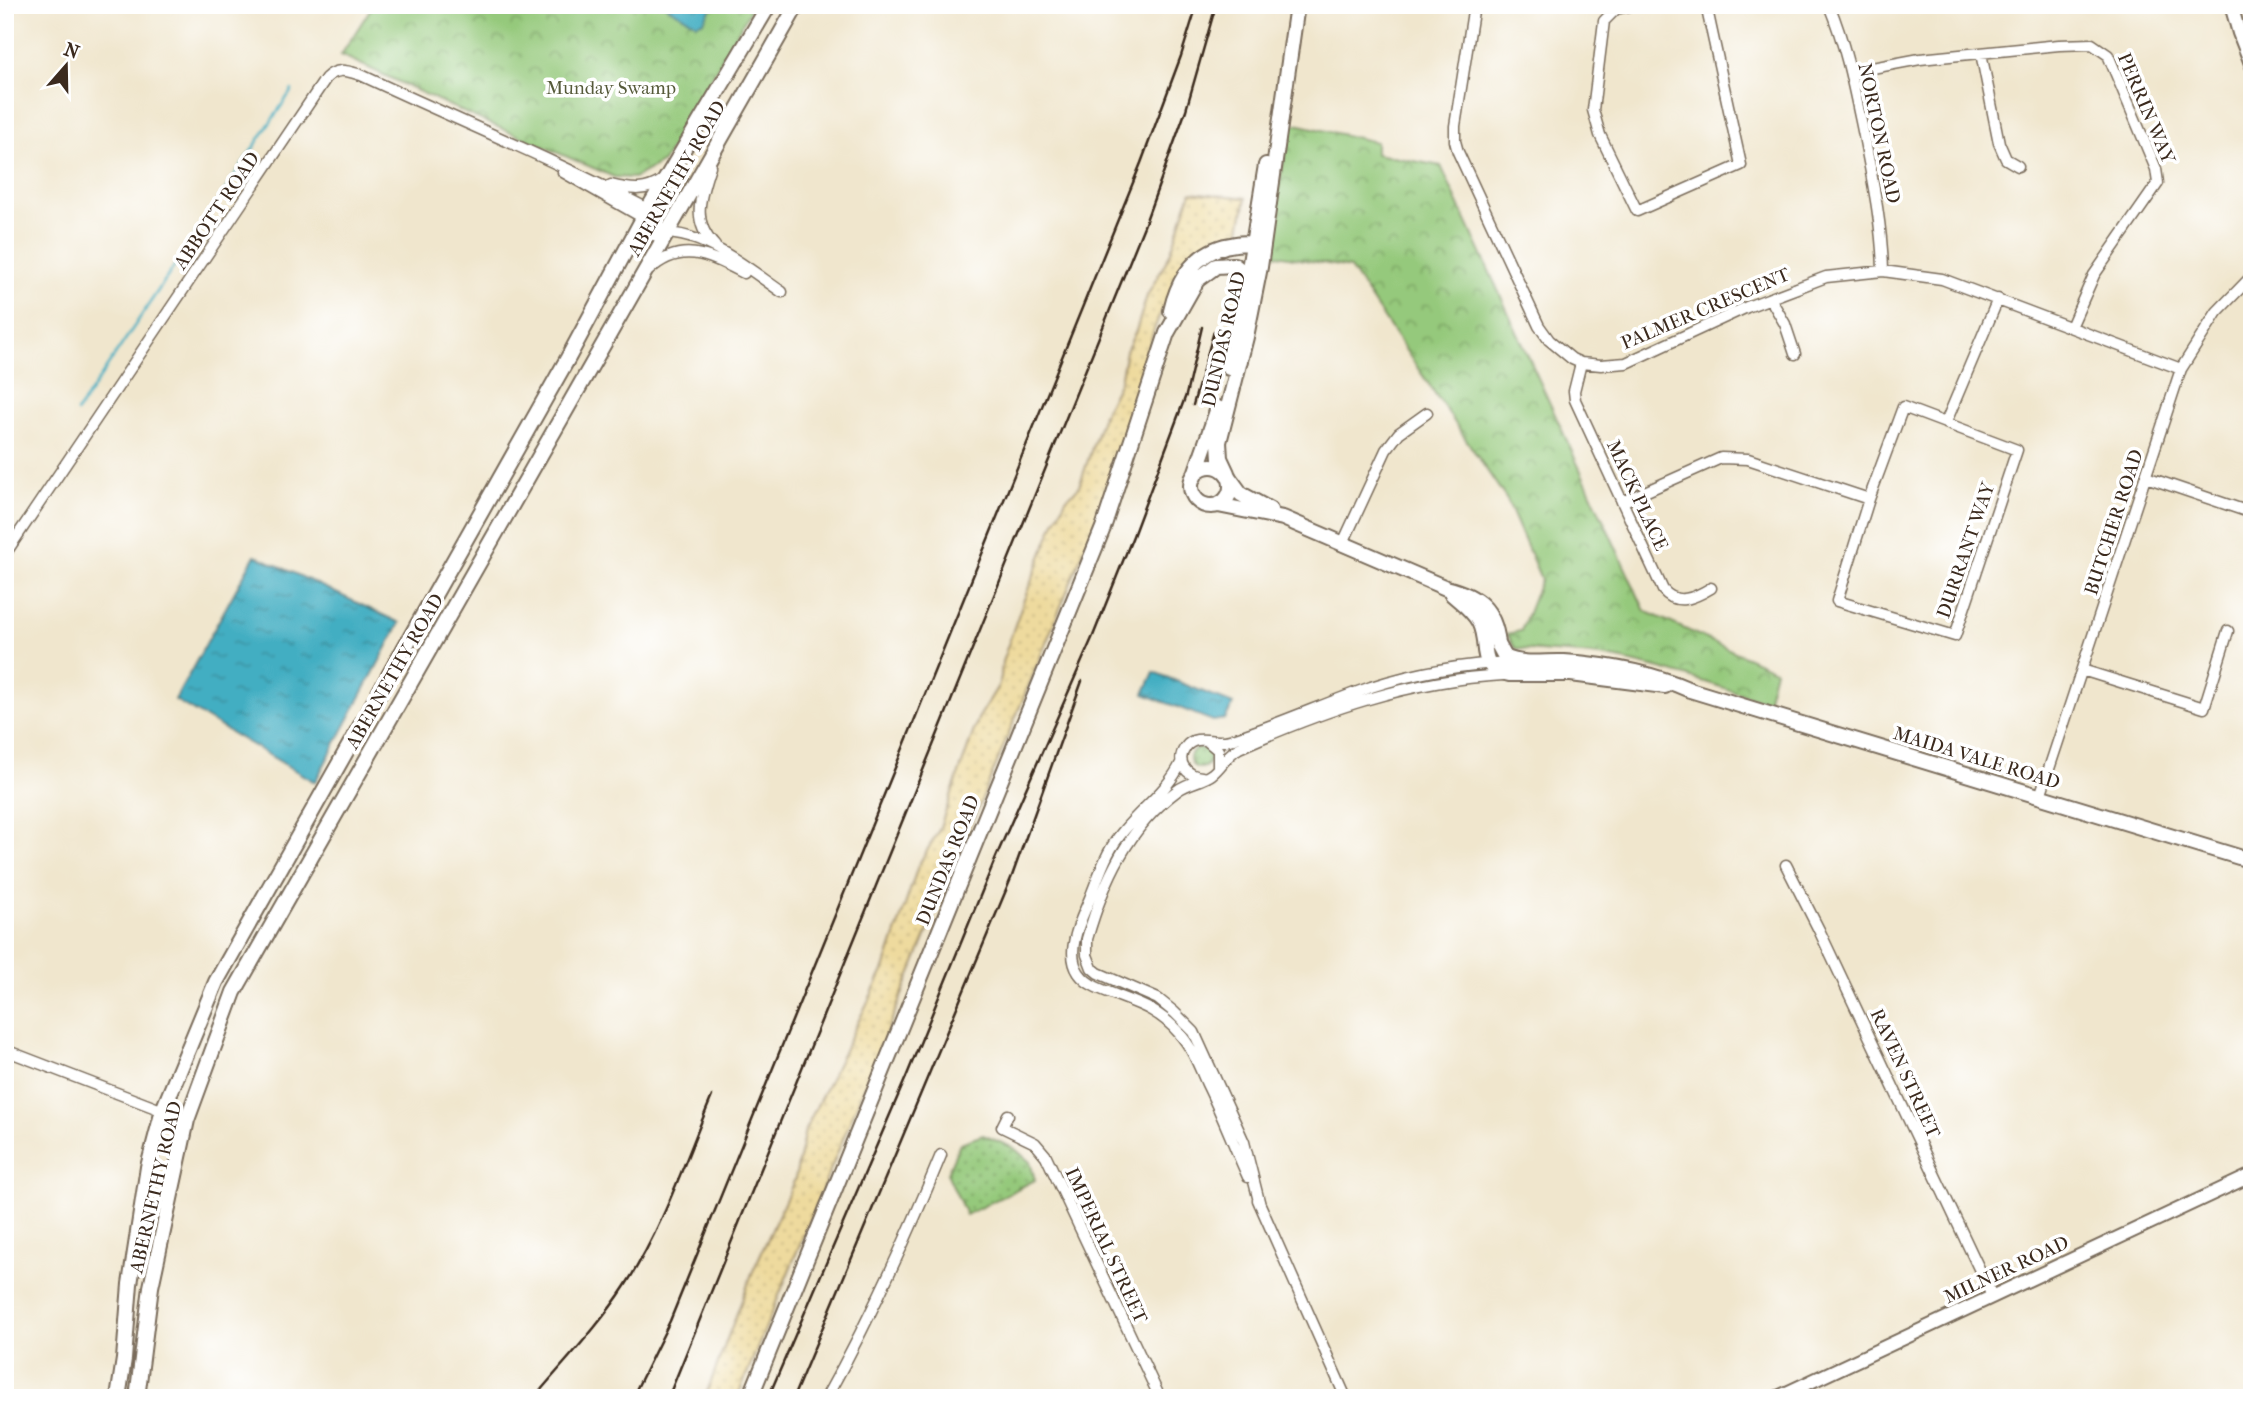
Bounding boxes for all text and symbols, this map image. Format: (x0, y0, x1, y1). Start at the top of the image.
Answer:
north arrow (32, 32, 102, 102)
text: N (61, 38, 83, 64)
street label: PERRIN WAY (2113, 50, 2180, 168)
street label: NORTON ROAD (1853, 61, 1905, 205)
park label: Munday Swamp (546, 77, 676, 99)
street label: ABERNETHY ROAD (623, 97, 730, 261)
street label: ABBOTT ROAD (169, 148, 264, 274)
street label: PALMER CRESCENT (1618, 263, 1793, 354)
street label: DUNDAS ROAD (1198, 269, 1250, 409)
street label: MACK PLACE (1602, 437, 1672, 555)
street label: BUTCHER ROAD (2080, 447, 2148, 598)
street label: DURRANT WAY (1932, 478, 2000, 621)
street label: ABERNETHY ROAD (341, 590, 448, 754)
street label: MAIDA VALE ROAD (1891, 722, 2063, 794)
street label: DUNDAS ROAD (912, 792, 984, 929)
street label: RAVEN STREET (1866, 1005, 1945, 1142)
street label: ABERNETHY ROAD (125, 1099, 186, 1276)
street label: IMPERIAL STREET (1060, 1164, 1152, 1327)
street label: MILNER ROAD (1941, 1231, 2072, 1308)

